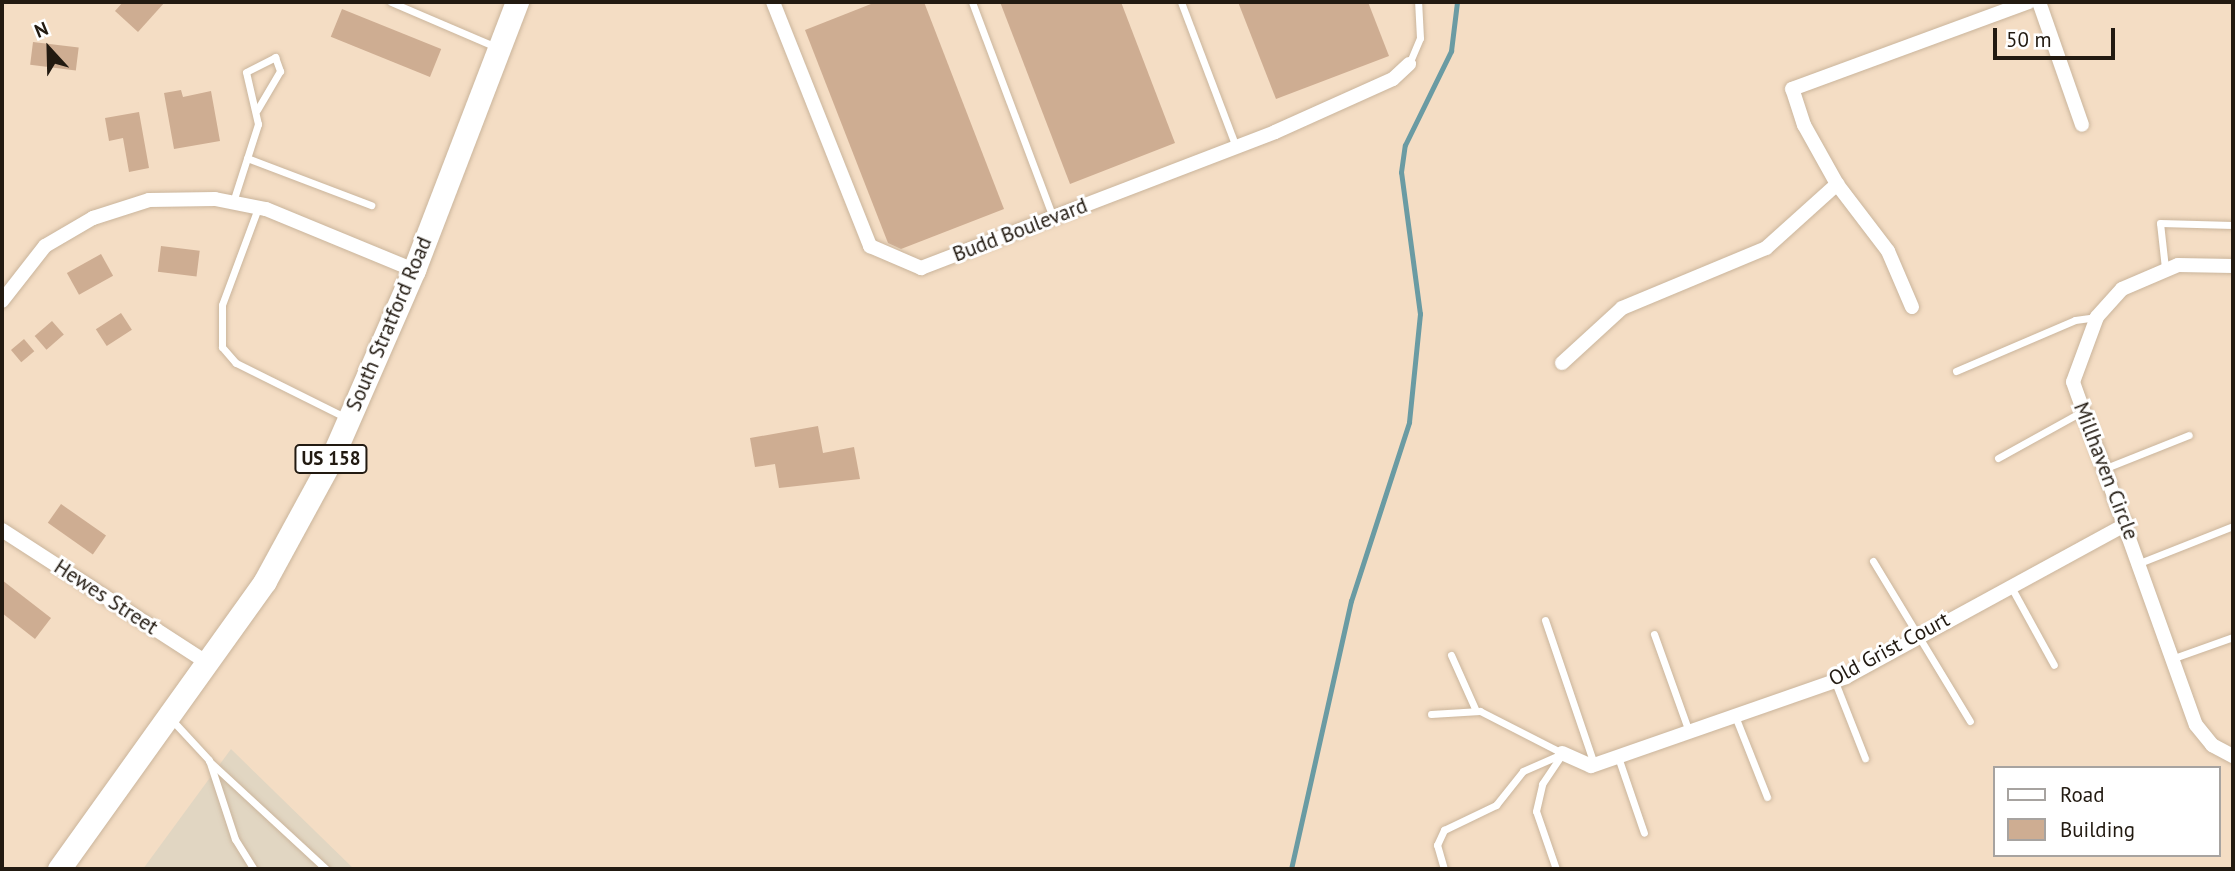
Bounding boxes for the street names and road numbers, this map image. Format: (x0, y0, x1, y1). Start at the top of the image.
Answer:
street label: Budd Boulevard (949, 193, 1091, 267)
street label: South Stratford Road (341, 233, 437, 415)
street label: Millhaven Circle (2068, 399, 2144, 543)
road number: US 158 (294, 444, 368, 474)
street label: Hewes Street (49, 554, 163, 640)
street label: Old Grist Court (1824, 607, 1954, 691)

